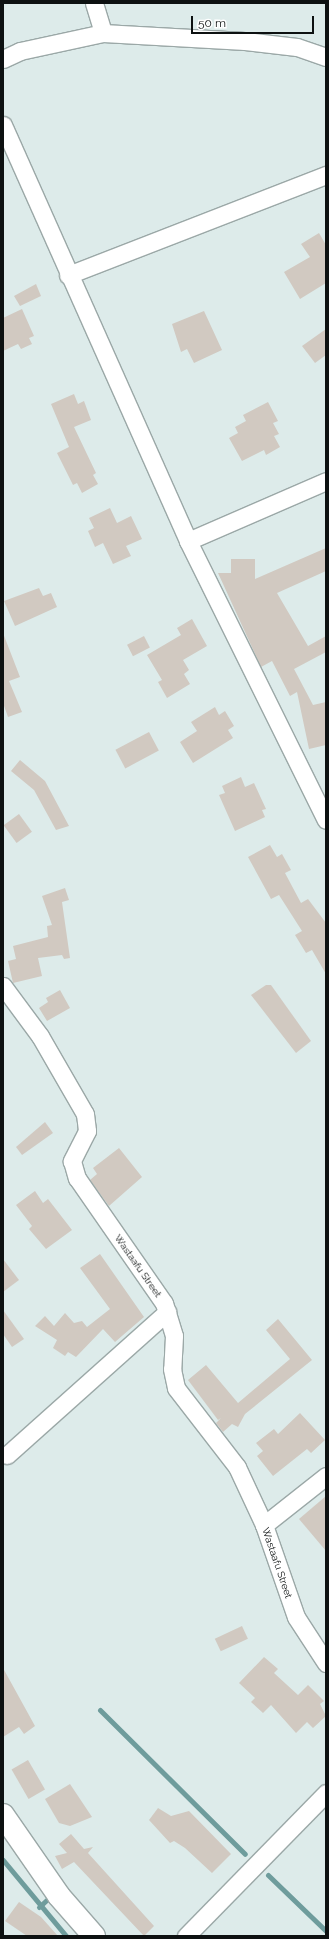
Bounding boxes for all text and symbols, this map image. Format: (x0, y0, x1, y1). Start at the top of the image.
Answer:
scale bar (193, 8, 316, 34)
text: 50 m (198, 16, 226, 30)
street label: Wastaafu Street (112, 1232, 164, 1300)
street label: Wastaafu Street (259, 1526, 295, 1600)

